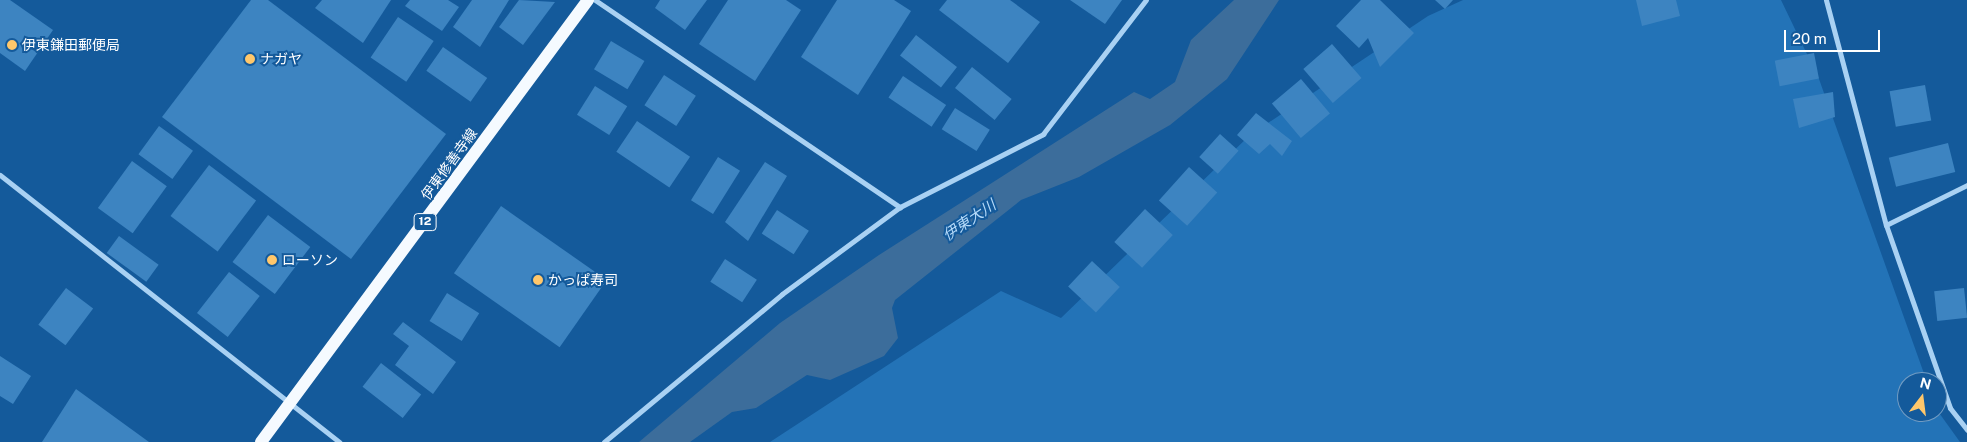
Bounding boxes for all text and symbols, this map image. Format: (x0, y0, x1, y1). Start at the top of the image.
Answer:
scale bar (1787, 20, 1883, 52)
text: 20 m (1792, 30, 1827, 47)
place label: 伊東鎌田郵便局 (22, 37, 120, 53)
marker: 伊東鎌田郵便局 (6, 39, 18, 51)
place label: ナガヤ (260, 51, 302, 67)
marker: ナガヤ (244, 53, 256, 65)
street label: 伊東修善寺線 (418, 125, 480, 203)
water label: 伊東大川 (939, 196, 999, 244)
road number: 12 (412, 212, 438, 232)
place label: ローソン (282, 252, 338, 268)
marker: ローソン (266, 254, 278, 266)
place label: かっぱ寿司 (548, 272, 618, 288)
marker: かっぱ寿司 (532, 274, 544, 286)
north arrow (1897, 372, 1947, 422)
text: N (1918, 374, 1933, 393)

